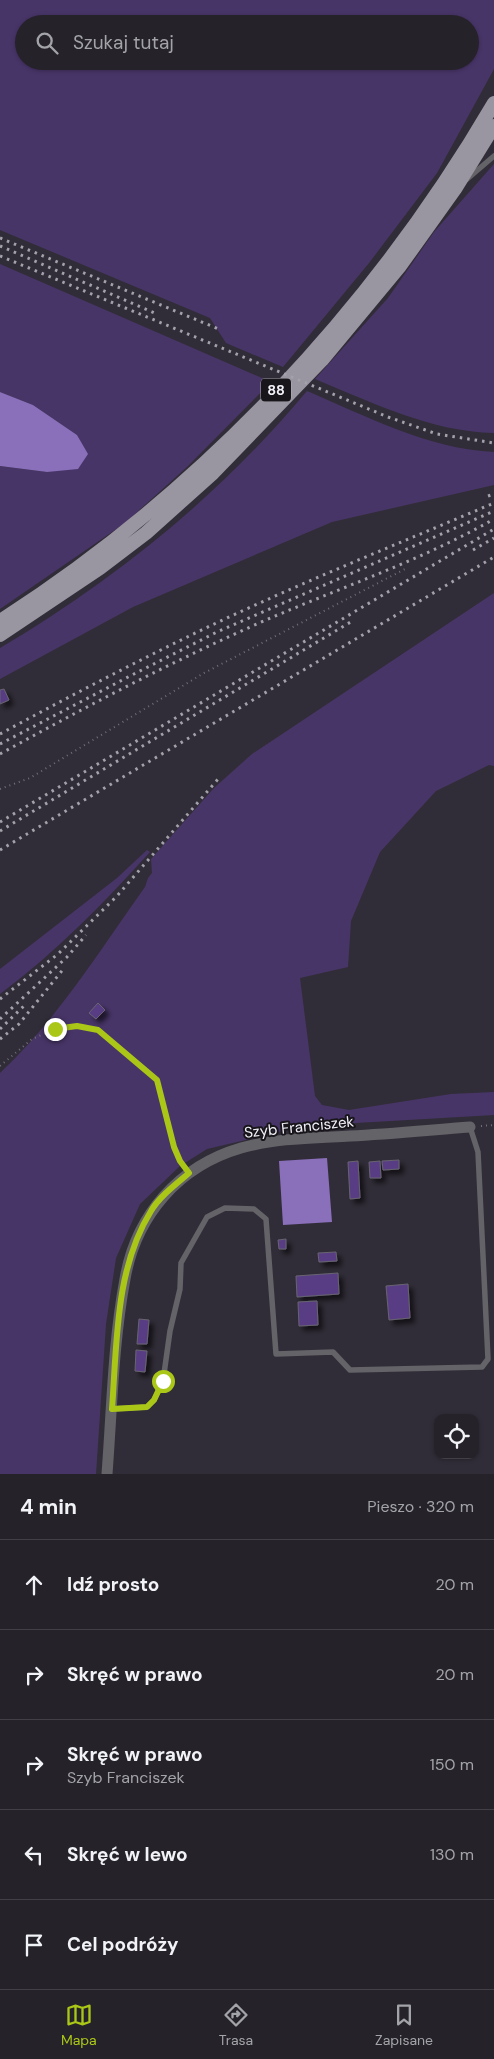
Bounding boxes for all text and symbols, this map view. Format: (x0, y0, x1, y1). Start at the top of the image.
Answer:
search box (15, 15, 479, 70)
icon: search (33, 29, 61, 57)
text: Szukaj tutaj (73, 30, 174, 55)
road number: 88 (261, 378, 291, 402)
route end (44, 1018, 67, 1041)
street label: Szyb Franciszek (243, 1111, 355, 1143)
route start (152, 1370, 175, 1393)
map controls (434, 1414, 479, 1459)
button: locate (434, 1414, 479, 1459)
text: 4 min (20, 1493, 77, 1521)
text: Pieszo · 320 m (367, 1496, 474, 1517)
icon: ahead (20, 1571, 48, 1599)
text: Idź prosto (67, 1572, 159, 1597)
text: 20 m (435, 1574, 474, 1595)
icon: right (20, 1661, 48, 1689)
text: Skręć w prawo (67, 1662, 203, 1687)
text: 20 m (435, 1664, 474, 1685)
text: Skręć w prawo (67, 1742, 203, 1767)
icon: right (20, 1751, 48, 1779)
text: 150 m (430, 1754, 474, 1775)
text: Szyb Franciszek (67, 1767, 185, 1788)
icon: left (20, 1841, 48, 1869)
text: Skręć w lewo (67, 1842, 188, 1867)
text: 130 m (430, 1844, 474, 1865)
icon: arrive (20, 1931, 48, 1959)
text: Cel podróży (67, 1932, 178, 1957)
tab: Mapa (61, 2001, 97, 2049)
tab: Trasa (219, 2001, 253, 2049)
tab: Zapisane (375, 2001, 433, 2049)

